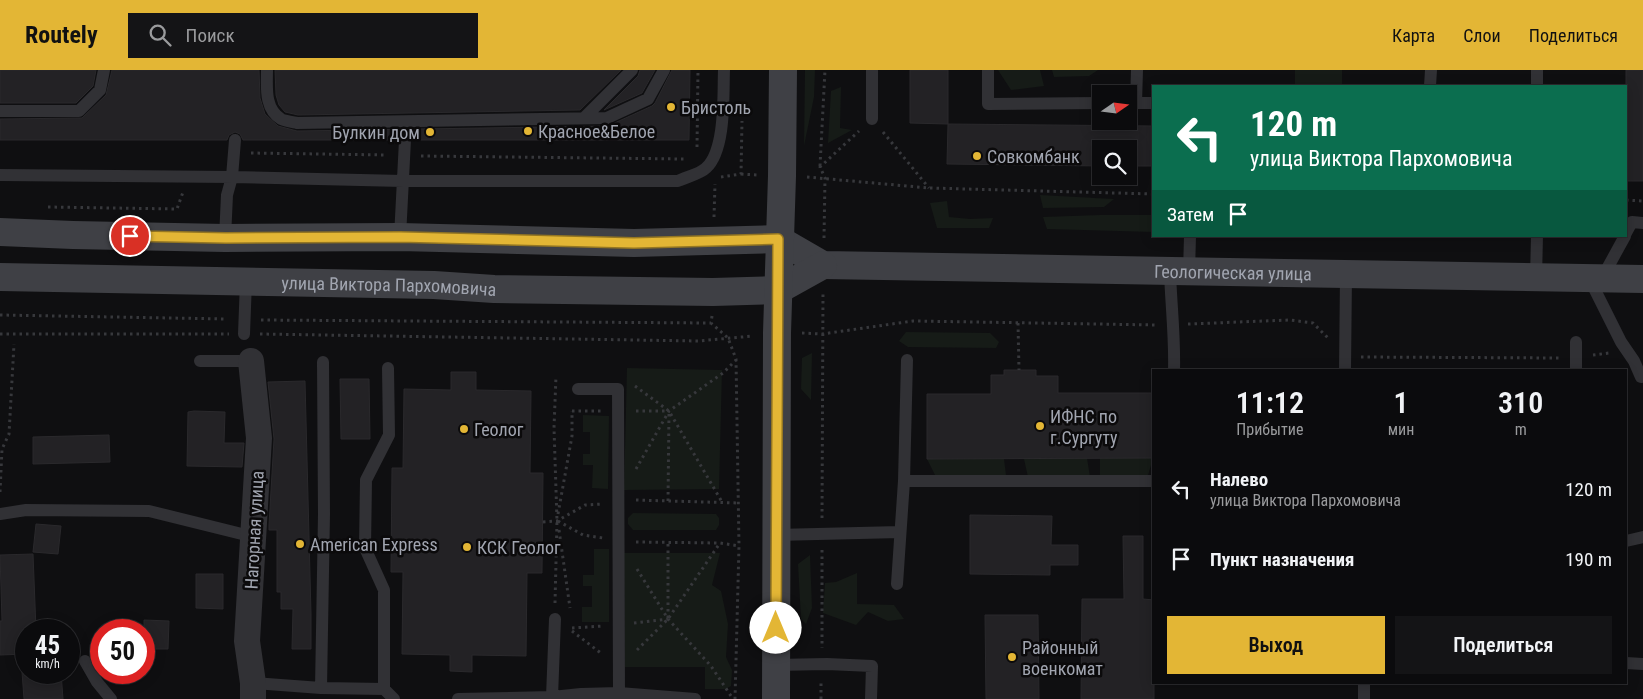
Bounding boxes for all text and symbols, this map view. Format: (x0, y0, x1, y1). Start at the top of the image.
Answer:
search box (128, 13, 478, 58)
text: Routely (25, 21, 98, 49)
icon: search (146, 21, 174, 49)
text: Поиск (186, 24, 235, 47)
text: Карта (1392, 25, 1435, 46)
text: Слои (1463, 25, 1501, 46)
text: Поделиться (1529, 25, 1618, 46)
north arrow (1092, 85, 1138, 130)
map controls (1092, 85, 1137, 185)
place label: Бристоль (681, 97, 751, 118)
marker: Бристоль (665, 101, 677, 113)
text: 120 m (1250, 104, 1337, 145)
icon: left (1167, 105, 1232, 170)
place label: Красное&Белое (538, 121, 655, 142)
place label: Булкин дом (332, 122, 420, 143)
marker: Красное&Белое (522, 125, 534, 137)
marker: Булкин дом (424, 126, 436, 138)
button: search (1092, 140, 1137, 185)
place label: Совкомбанк (987, 146, 1080, 167)
text: улица Виктора Пархомовича (1250, 146, 1512, 171)
marker: Совкомбанк (971, 150, 983, 162)
icon: arrive (1224, 200, 1252, 228)
text: Затем (1167, 203, 1214, 226)
pin (109, 215, 151, 257)
icon: arrive (116, 222, 144, 250)
street label: Геологическая улица (1154, 260, 1312, 284)
street label: улица Виктора Пархомовича (281, 272, 497, 300)
text: 11:12 (1236, 385, 1304, 420)
text: 1 (1393, 385, 1409, 420)
text: 310 (1498, 385, 1543, 420)
place label: ИФНС по г.Сургуту (1050, 406, 1118, 448)
place label: Геолог (474, 419, 524, 440)
marker: ИФНС по г.Сургуту (1034, 420, 1046, 432)
text: Прибытие (1236, 420, 1303, 439)
text: мин (1388, 420, 1414, 439)
text: m (1515, 420, 1527, 439)
marker: Геолог (458, 423, 470, 435)
text: Налево (1210, 468, 1268, 491)
street label: Нагорная улица (240, 470, 268, 590)
icon: left (1167, 475, 1195, 503)
text: 120 m (1565, 478, 1612, 501)
text: улица Виктора Пархомовича (1210, 491, 1401, 510)
place label: American Express (310, 534, 438, 555)
place label: КСК Геолог (477, 537, 561, 558)
marker: American Express (294, 538, 306, 550)
marker: КСК Геолог (461, 541, 473, 553)
icon: arrive (1167, 545, 1195, 573)
text: Пункт назначения (1210, 548, 1354, 571)
text: 190 m (1565, 548, 1612, 571)
position arrow (749, 601, 801, 653)
button: Выход (1167, 616, 1385, 674)
button: Поделиться (1395, 616, 1612, 674)
speed limit sign: 50 (90, 619, 155, 684)
text: 45 (35, 631, 60, 660)
place label: Районный военкомат (1022, 637, 1103, 679)
marker: Районный военкомат (1006, 651, 1018, 663)
text: km/h (35, 657, 60, 671)

